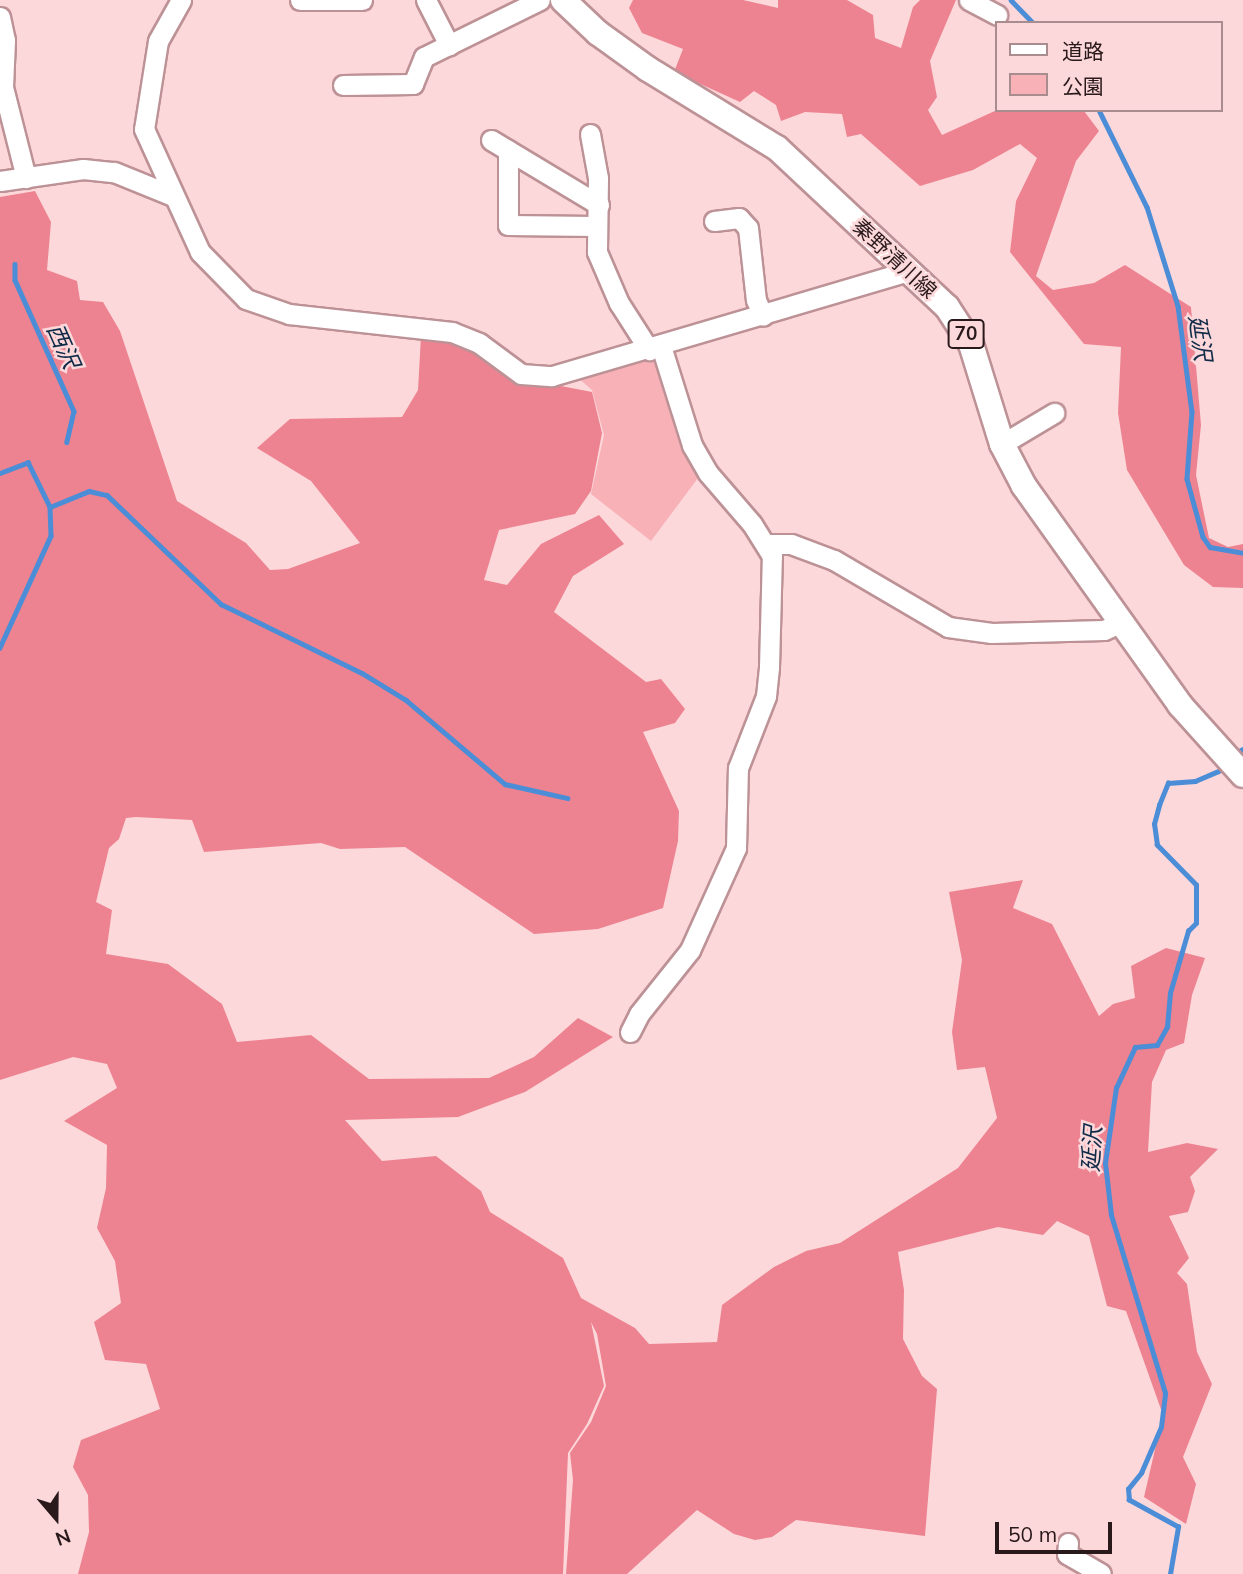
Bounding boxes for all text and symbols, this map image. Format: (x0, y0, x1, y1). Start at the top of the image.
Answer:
legend (995, 21, 1222, 112)
text: 道路 (1062, 38, 1104, 64)
text: 公園 (1062, 73, 1104, 99)
street label: 秦野清川線 (848, 213, 942, 303)
water label: 延沢 (1183, 313, 1217, 363)
road number: 70 (947, 318, 985, 350)
water label: 西沢 (41, 319, 85, 373)
water label: 延沢 (1077, 1125, 1107, 1173)
north arrow (21, 1483, 91, 1553)
scale bar (998, 1508, 1115, 1552)
text: 50 m (1008, 1521, 1057, 1547)
text: N (52, 1524, 74, 1551)

